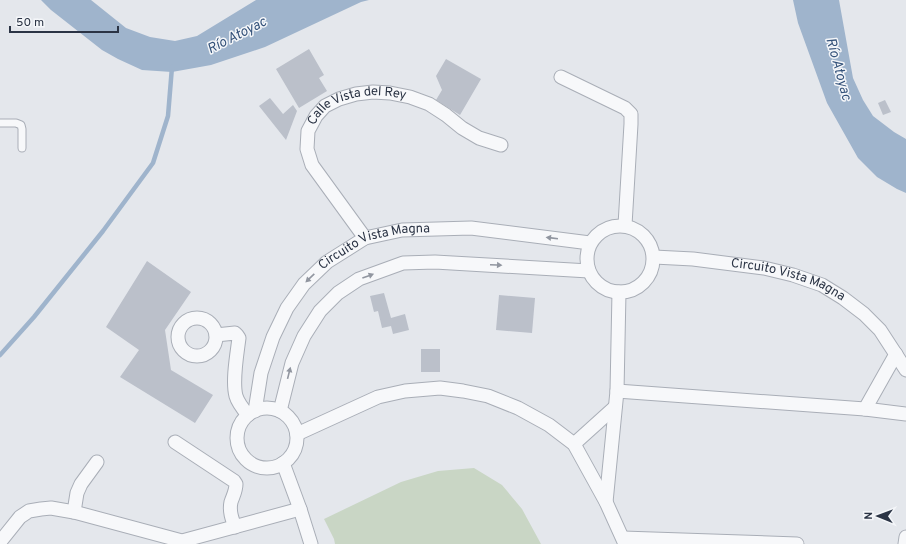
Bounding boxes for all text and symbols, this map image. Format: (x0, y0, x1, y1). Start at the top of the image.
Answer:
scale bar (10, 8, 118, 34)
water label: Río Atoyac (205, 14, 270, 58)
text: 50 m (16, 15, 44, 31)
water label: Río Atoyac (821, 36, 855, 102)
street label: Calle Vista del Rey (305, 84, 408, 128)
street label: Circuito Vista Magna (315, 221, 430, 274)
one-way arrow (545, 235, 558, 241)
street label: Circuito Vista Magna (730, 256, 848, 305)
one-way arrow (490, 262, 502, 269)
one-way arrow (305, 273, 315, 283)
one-way arrow (363, 273, 375, 279)
one-way arrow (287, 367, 293, 379)
north arrow (858, 496, 898, 536)
text: N (862, 512, 876, 520)

